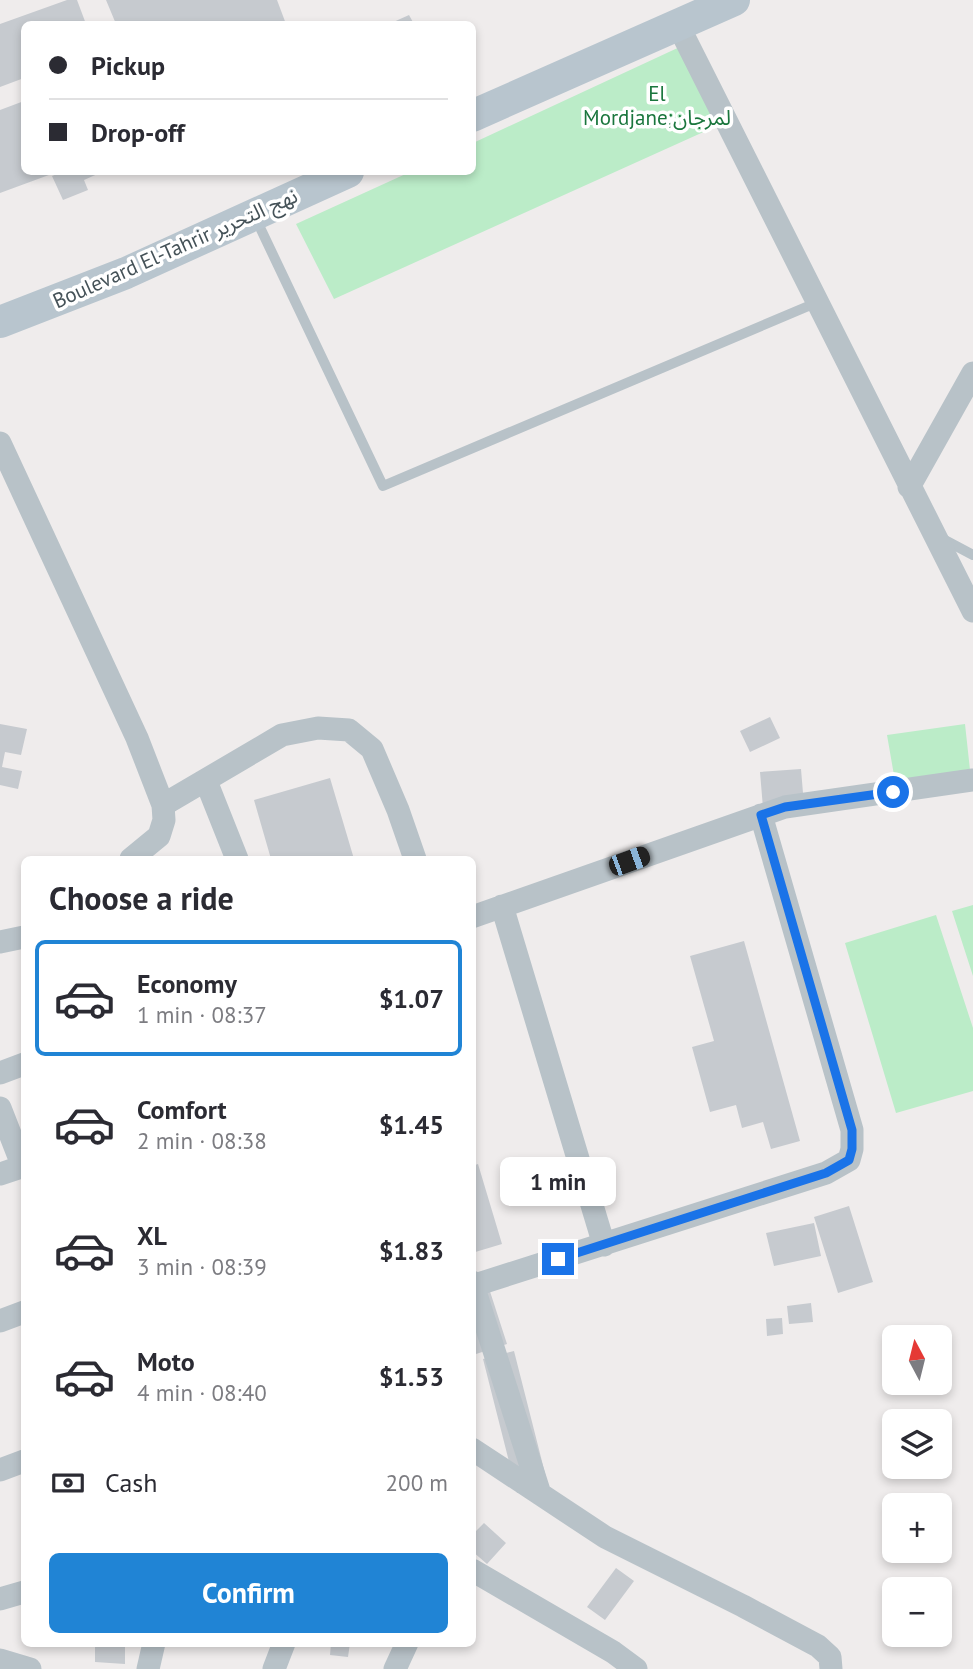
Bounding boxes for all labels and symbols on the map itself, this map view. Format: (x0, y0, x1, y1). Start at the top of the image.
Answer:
park label: El Mordjane;لمرجان (583, 80, 731, 131)
street label: Boulevard El-Tahrir نهج التحرير (48, 182, 302, 316)
route start (877, 776, 909, 808)
car (606, 844, 653, 878)
callout: 1 min (500, 1158, 616, 1206)
route end (542, 1243, 574, 1275)
north arrow (882, 1325, 952, 1395)

